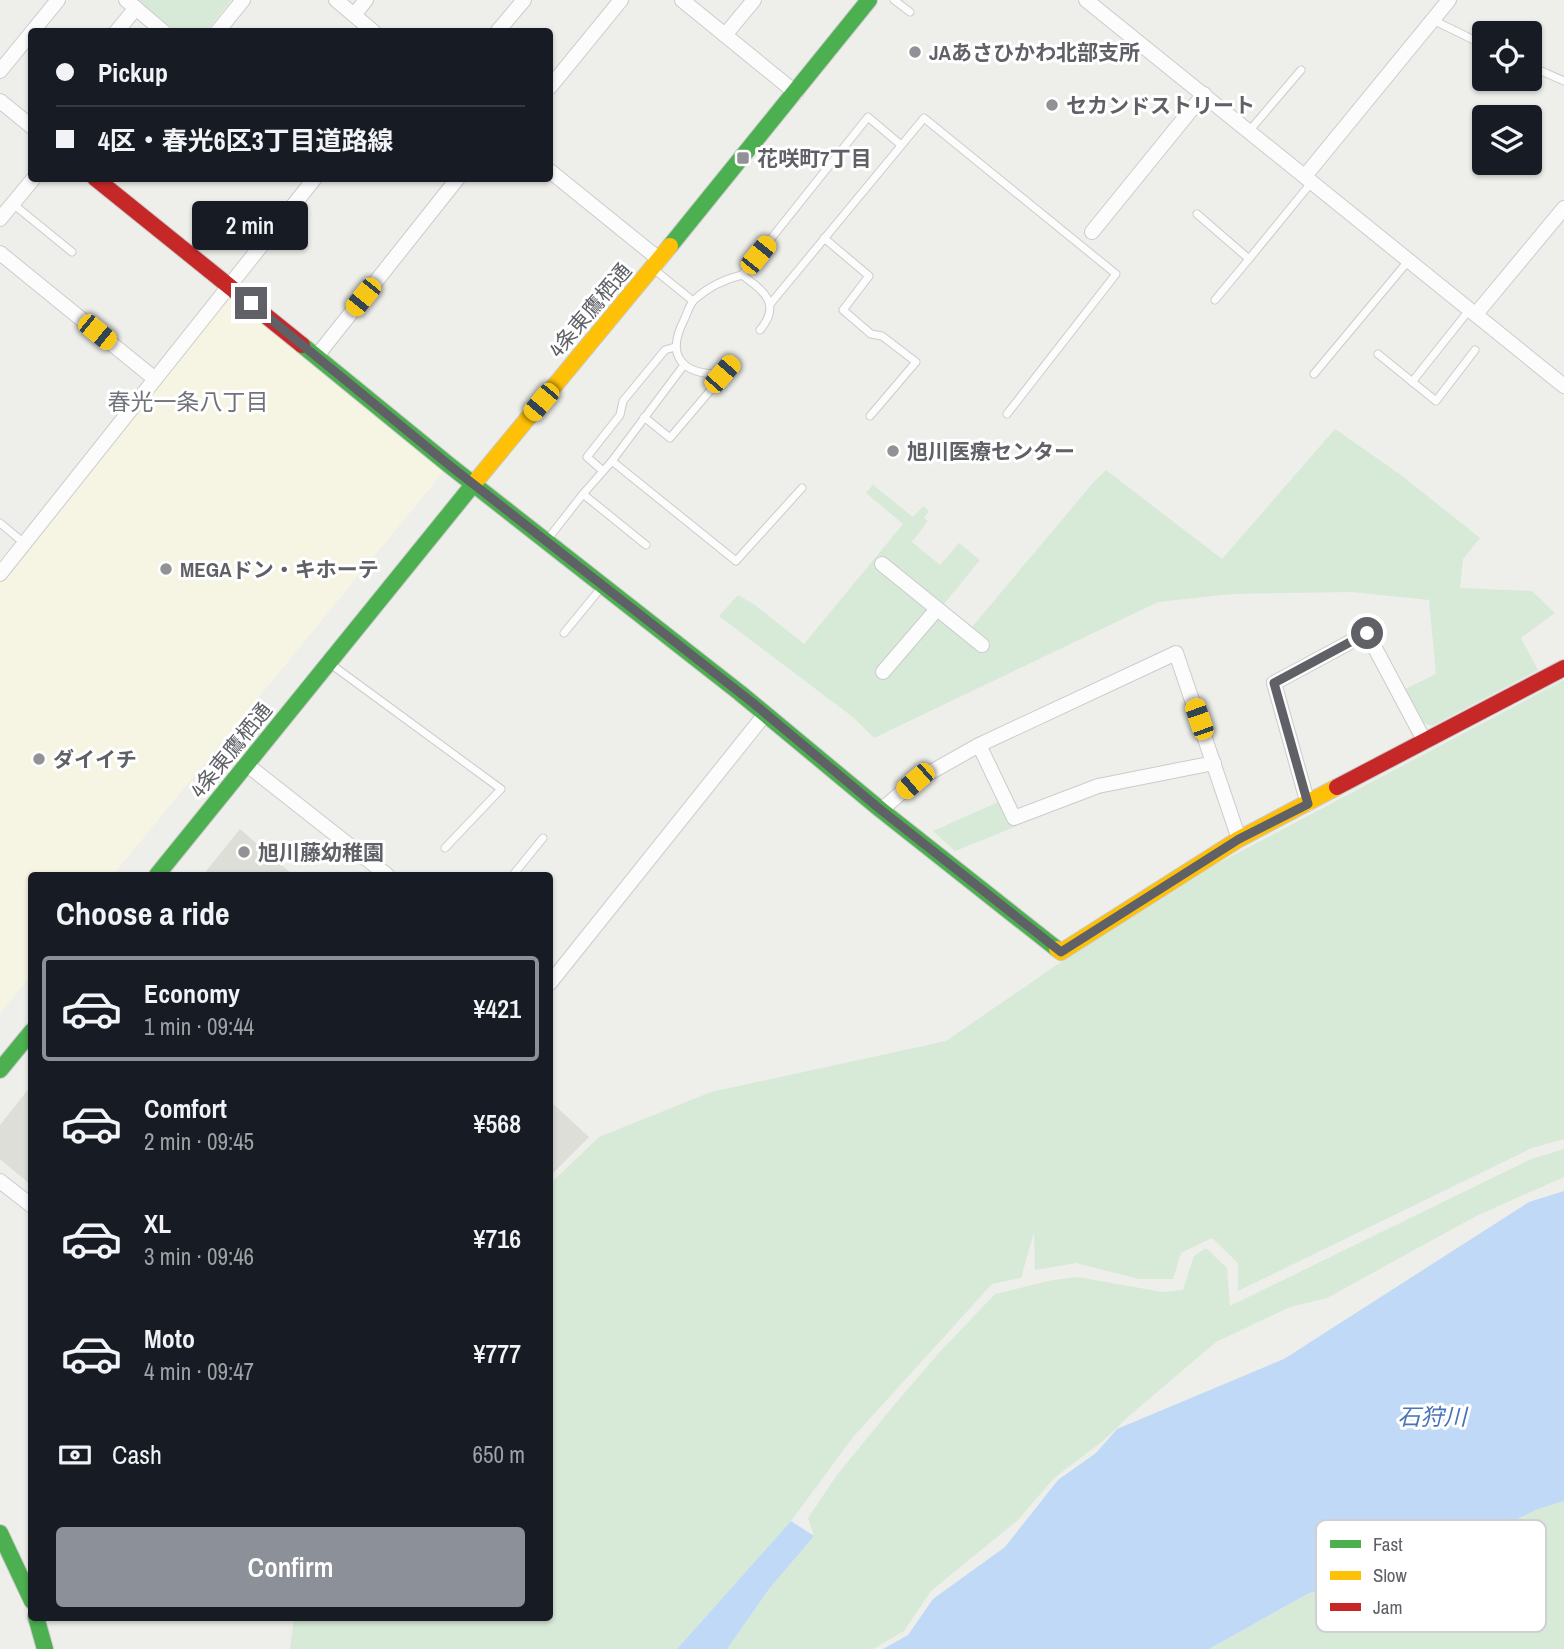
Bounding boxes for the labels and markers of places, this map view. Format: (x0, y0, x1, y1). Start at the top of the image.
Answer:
place label: JAあさひかわ北部支所 (929, 38, 1140, 67)
marker: JAあさひかわ北部支所 (907, 44, 923, 60)
place label: セカンドストリート (1066, 91, 1255, 120)
marker: セカンドストリート (1044, 97, 1060, 113)
place label: 花咲町7丁目 (757, 144, 872, 173)
marker: 花咲町7丁目 (735, 150, 751, 166)
place label: 旭川医療センター (907, 437, 1075, 466)
marker: 旭川医療センター (885, 443, 901, 459)
place label: MEGAドン・キホーテ (180, 555, 379, 584)
marker: MEGAドン・キホーテ (158, 561, 174, 577)
place label: ダイイチ (53, 745, 137, 774)
marker: ダイイチ (31, 751, 47, 767)
place label: 旭川藤幼稚園 (258, 838, 384, 867)
marker: 旭川藤幼稚園 (236, 844, 252, 860)

